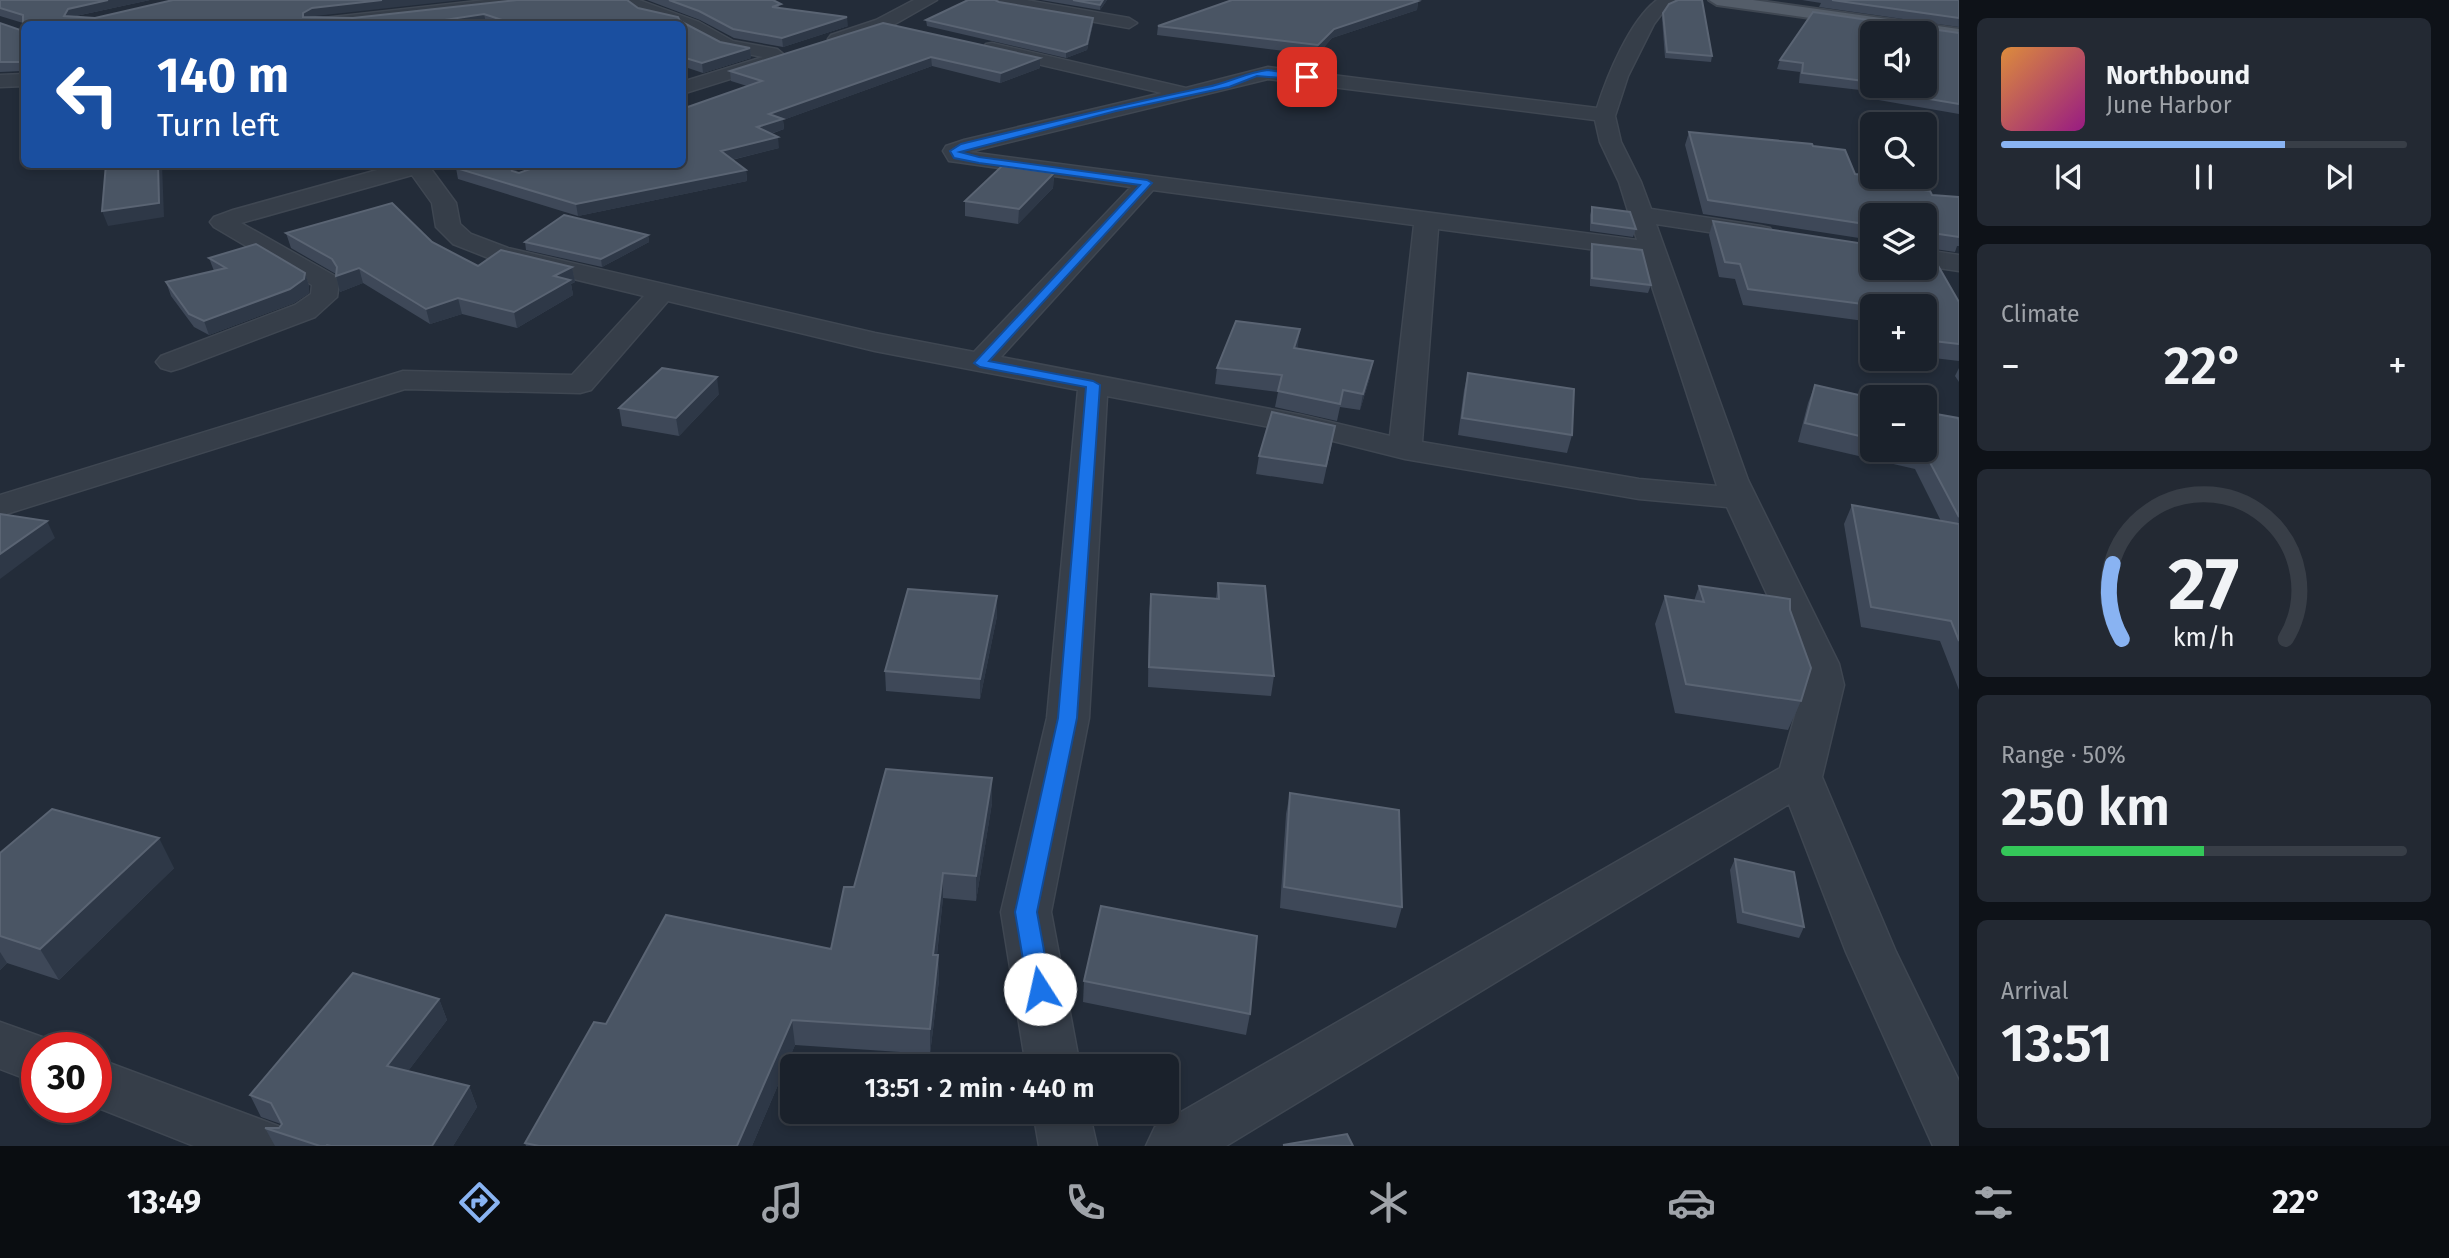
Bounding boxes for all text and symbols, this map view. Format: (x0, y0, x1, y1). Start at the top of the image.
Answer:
map controls (1860, 21, 1937, 462)
button: sound (1860, 21, 1937, 98)
text: 140 m (157, 46, 289, 105)
pin (1277, 47, 1337, 107)
icon: left (42, 49, 133, 140)
icon: arrive (1288, 58, 1326, 96)
text: Northbound (2106, 60, 2250, 91)
text: June Harbor (2106, 91, 2232, 119)
text: Turn left (157, 106, 279, 144)
button: search (1860, 112, 1937, 189)
icon: previous (2050, 158, 2088, 196)
icon: pause (2185, 158, 2223, 196)
icon: next (2320, 158, 2358, 196)
button: layers (1860, 203, 1937, 280)
button: + (1860, 294, 1937, 371)
text: Climate (2001, 300, 2080, 328)
text: 22° (2164, 335, 2244, 398)
text: − (2001, 343, 2020, 389)
text: + (2388, 343, 2407, 389)
button: − (1860, 385, 1937, 462)
text: 27 (2169, 541, 2239, 628)
text: km/h (2173, 623, 2235, 653)
text: Range · 50% (2001, 741, 2126, 769)
text: 250 km (2001, 776, 2170, 839)
position arrow (1003, 952, 1077, 1026)
text: Arrival (2001, 977, 2068, 1005)
text: 13:51 (2001, 1012, 2113, 1075)
speed limit sign: 30 (21, 1032, 112, 1123)
text: 13:51 · 2 min · 440 m (864, 1073, 1095, 1104)
icon: directions (455, 1178, 504, 1227)
icon: music (758, 1178, 807, 1227)
icon: phone (1061, 1178, 1110, 1227)
icon: climate (1364, 1178, 1413, 1227)
icon: car (1667, 1178, 1716, 1227)
icon: filters (1969, 1178, 2018, 1227)
text: 13:49 (127, 1183, 201, 1221)
text: 22° (2272, 1183, 2322, 1221)

